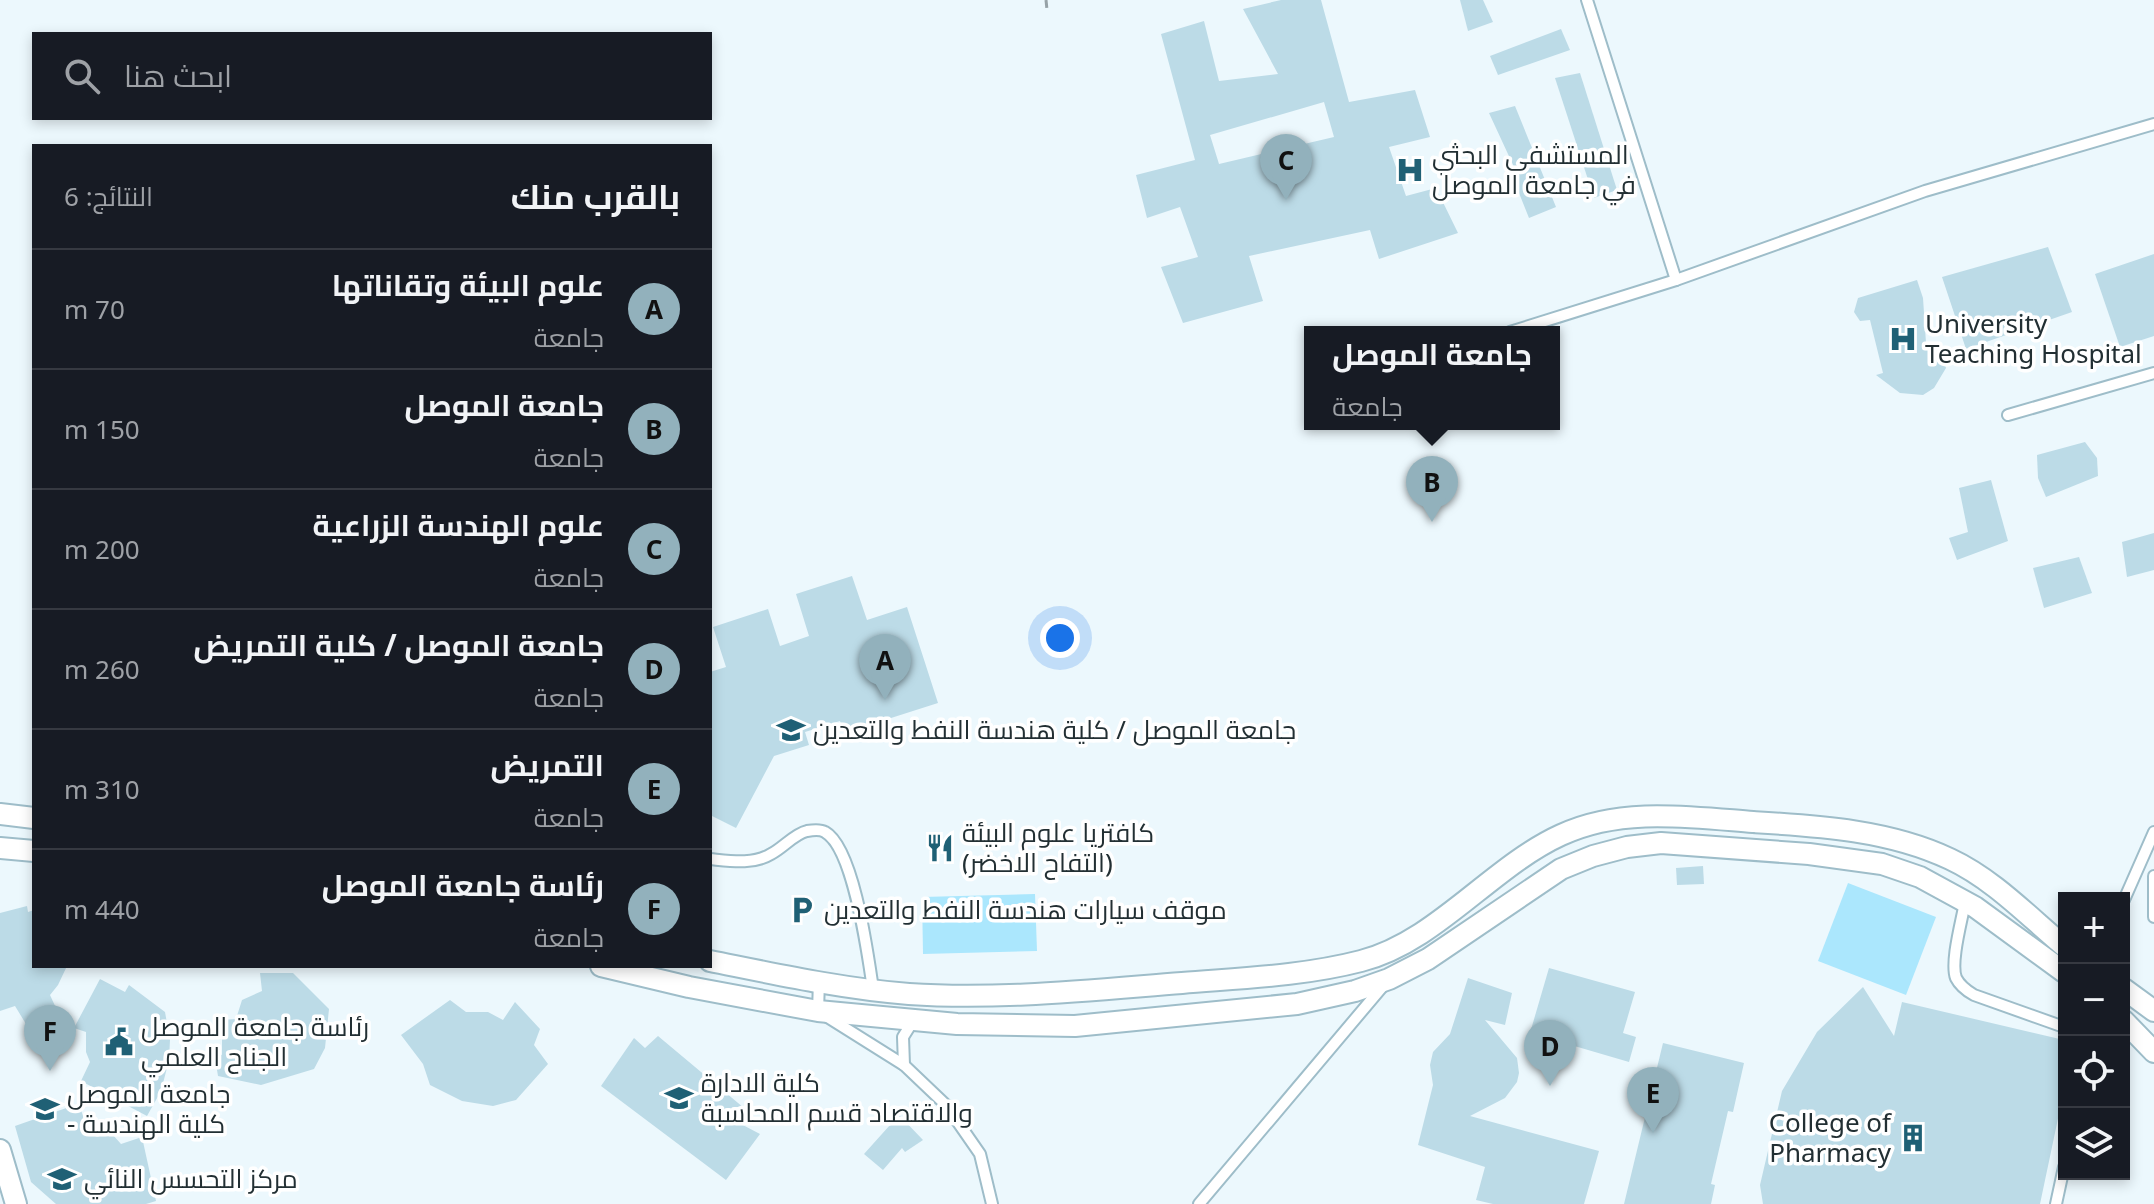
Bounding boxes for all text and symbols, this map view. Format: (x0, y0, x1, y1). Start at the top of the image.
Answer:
search box (32, 32, 712, 120)
icon: search (60, 54, 104, 98)
text: ابحث هنا (124, 55, 232, 96)
pin: C (1260, 134, 1312, 200)
place label: المستشفى البحثي في جامعة الموصل (1432, 136, 1636, 206)
hospital icon: المستشفى البحثي في جامعة الموصل (1395, 155, 1425, 185)
text: بالقرب منك (511, 173, 680, 219)
text: النتائج: 6 (64, 178, 153, 214)
text: علوم البيئة وتقاناتها (332, 264, 604, 305)
text: 70 m (64, 291, 125, 327)
text: A (645, 291, 663, 327)
place label: University Teaching Hospital (1925, 305, 2142, 371)
text: جامعة (534, 319, 604, 355)
hospital icon: University Teaching Hospital (1888, 324, 1918, 354)
popup (1304, 326, 1560, 430)
text: جامعة الموصل (1332, 333, 1532, 374)
text: جامعة الموصل (405, 384, 604, 425)
text: جامعة (1332, 388, 1403, 424)
text: 150 m (64, 411, 140, 447)
text: B (645, 411, 663, 447)
text: جامعة (534, 439, 604, 475)
pin: B (1406, 456, 1458, 522)
text: علوم الهندسة الزراعية (313, 504, 604, 545)
text: 200 m (64, 531, 140, 567)
text: C (646, 531, 662, 567)
text: جامعة (534, 559, 604, 595)
your location (1040, 618, 1080, 658)
text: جامعة الموصل / كلية التمريض (194, 624, 604, 665)
pin: A (859, 634, 911, 700)
text: 260 m (64, 651, 140, 687)
text: D (644, 651, 664, 687)
text: جامعة (534, 679, 604, 715)
place label: جامعة الموصل / كلية هندسة النفط والتعدين (813, 711, 1296, 747)
school or university icon: جامعة الموصل / كلية هندسة النفط والتعدين (776, 715, 806, 745)
text: التمريض (490, 744, 604, 785)
text: 310 m (64, 771, 140, 807)
text: E (647, 771, 661, 807)
text: جامعة (534, 799, 604, 835)
place label: كافتريا علوم البيئة (التفاح الاخضر) (962, 814, 1154, 880)
restaurant icon: كافتريا علوم البيئة (التفاح الاخضر) (925, 833, 955, 863)
text: رئاسة جامعة الموصل (322, 864, 604, 905)
text: 440 m (64, 891, 140, 927)
text: F (647, 891, 661, 927)
place label: موقف سيارات هندسة النفط والتعدين (824, 891, 1227, 927)
map controls (2058, 892, 2130, 1180)
button: + (2058, 892, 2130, 964)
parking icon: موقف سيارات هندسة النفط والتعدين (787, 895, 817, 925)
text: جامعة (534, 919, 604, 955)
button: − (2058, 964, 2130, 1036)
pin: F (24, 1005, 76, 1071)
place label: رئاسة جامعة الموصل الجناح العلمي (141, 1008, 369, 1078)
pin: D (1524, 1020, 1576, 1086)
public building icon: رئاسة جامعة الموصل الجناح العلمي (104, 1027, 134, 1057)
button: locate (2058, 1036, 2130, 1108)
place label: كلية الادارة والاقتصاد قسم المحاسبة (701, 1064, 973, 1131)
pin: E (1627, 1067, 1679, 1133)
place label: جامعة الموصل - كلية الهندسة (67, 1075, 230, 1141)
school or university icon: كلية الادارة والاقتصاد قسم المحاسبة (664, 1083, 694, 1113)
school or university icon: جامعة الموصل - كلية الهندسة (30, 1094, 60, 1124)
place label: College of Pharmacy (1769, 1104, 1893, 1170)
button: layers (2058, 1108, 2130, 1180)
building icon: College of Pharmacy (1898, 1123, 1928, 1153)
place label: مركز التحسس النائي (84, 1160, 298, 1200)
school or university icon: مركز التحسس النائي (47, 1164, 77, 1194)

